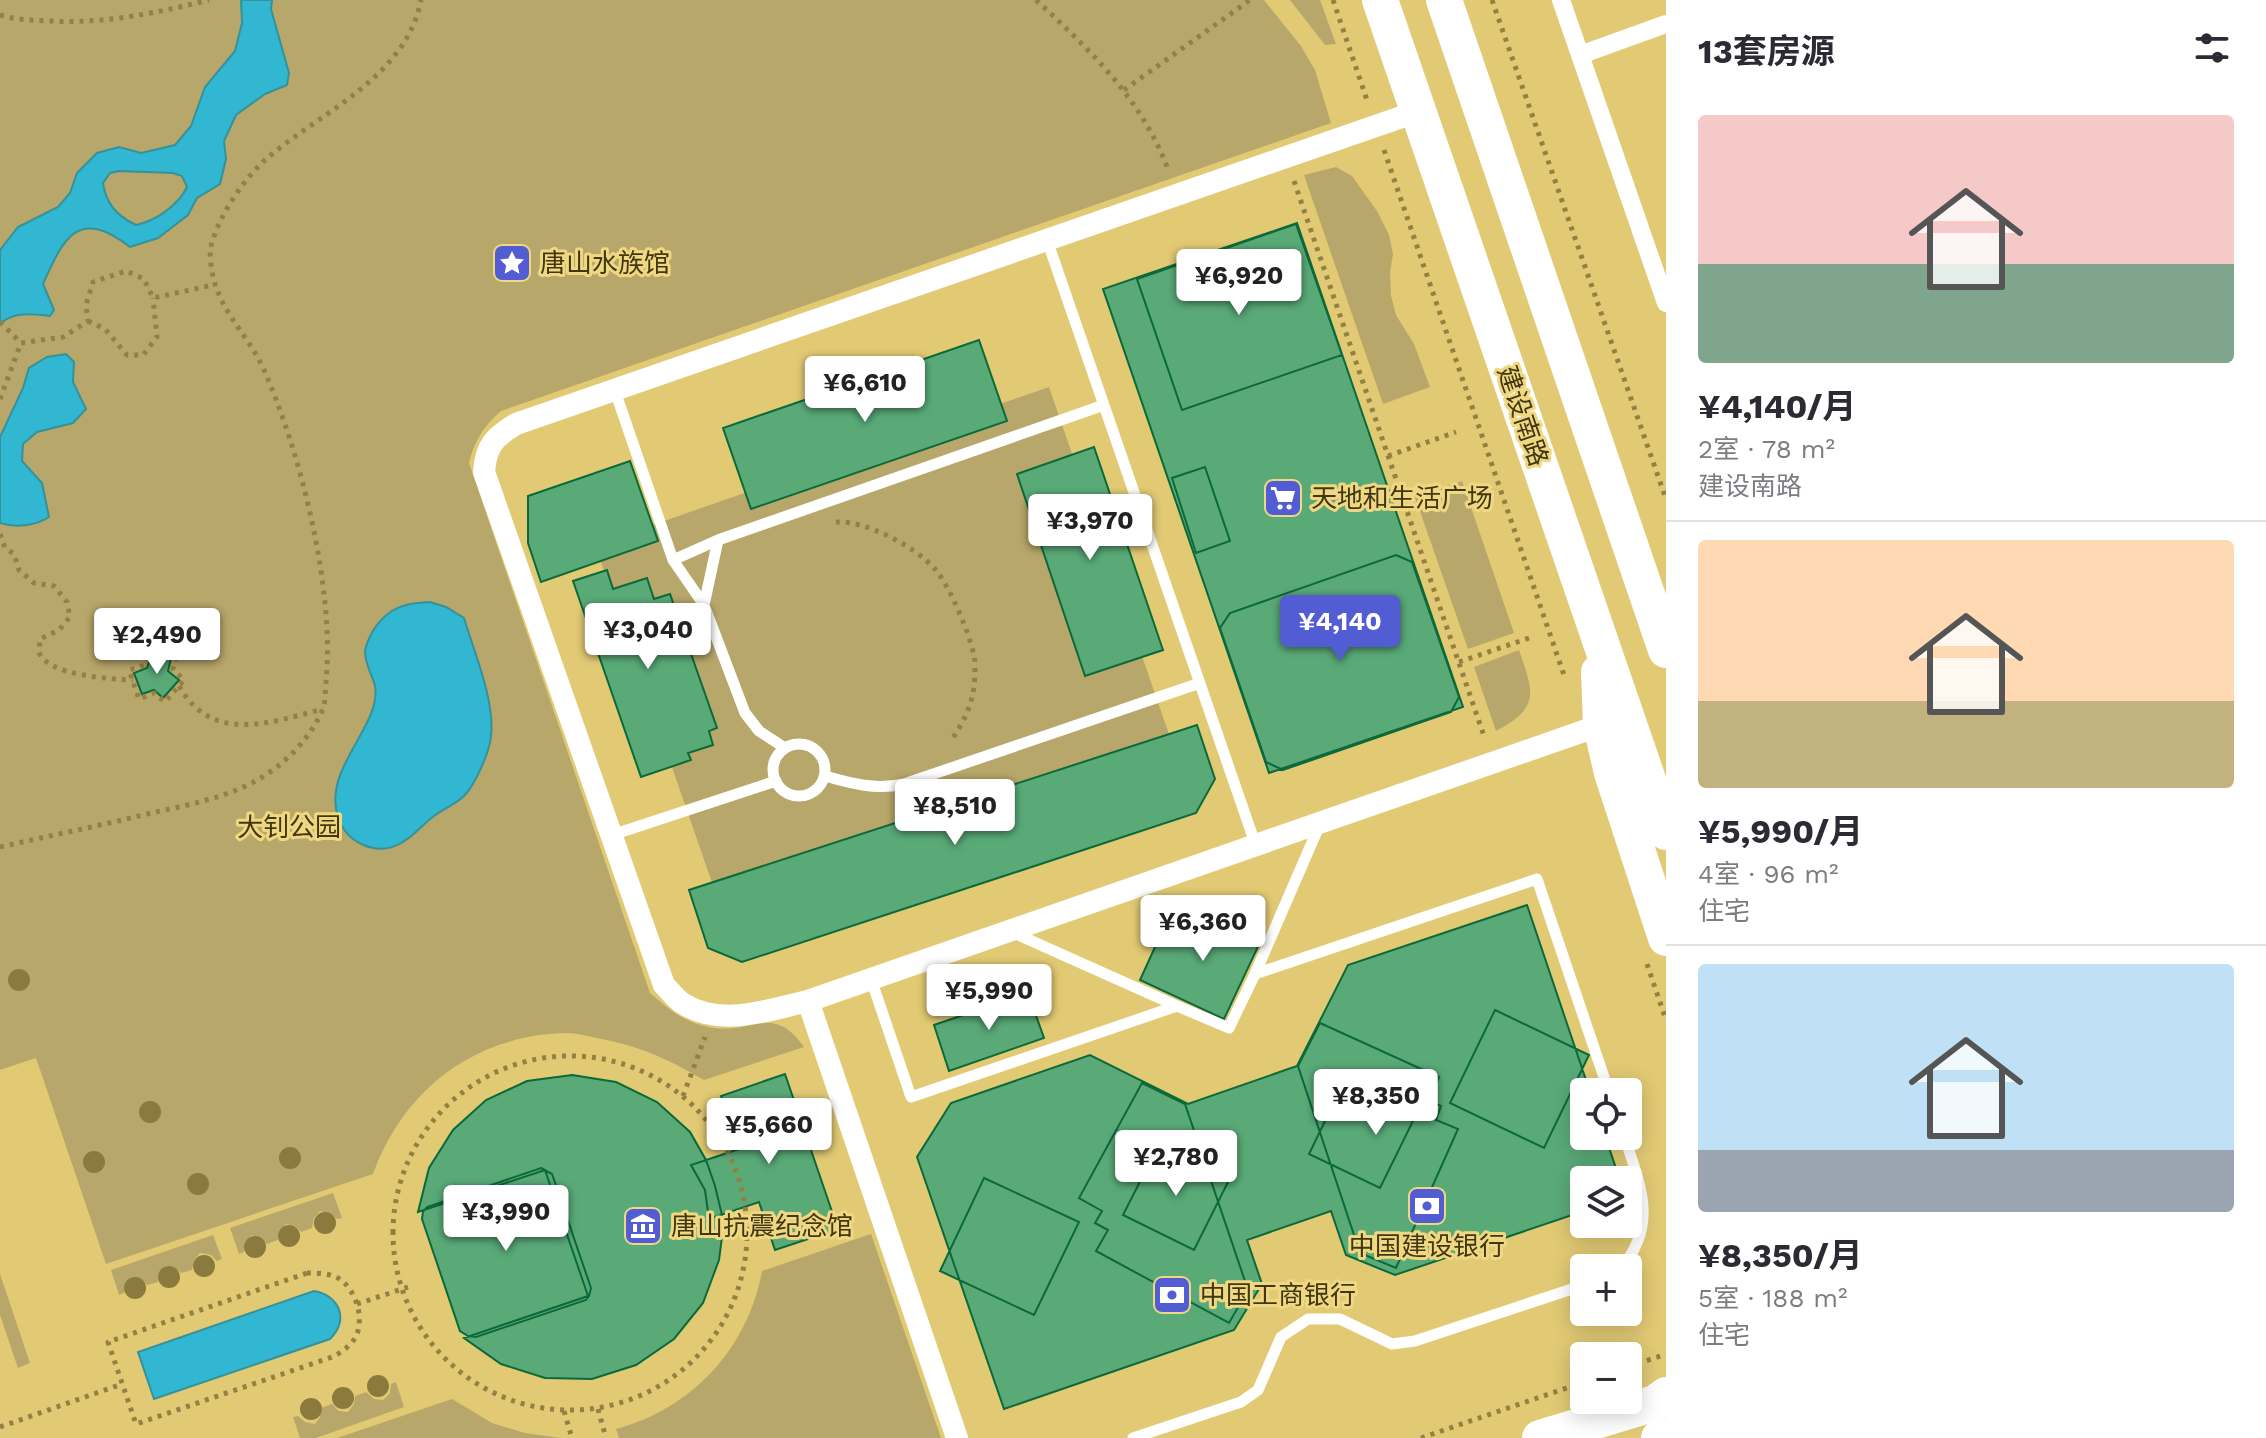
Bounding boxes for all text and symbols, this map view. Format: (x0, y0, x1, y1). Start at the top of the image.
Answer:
icon: filters (2190, 26, 2234, 70)
text: 13套房源 (1698, 31, 1835, 71)
icon: home (1894, 167, 2038, 311)
place icon: 唐山水族馆 (491, 242, 533, 284)
place label: 唐山水族馆 (540, 248, 670, 278)
pin: ¥6,920 (1174, 249, 1304, 317)
text: ¥6,920 (1194, 260, 1284, 290)
pin: ¥6,610 (800, 356, 930, 424)
street label: 建设南路 (1492, 362, 1554, 470)
text: ¥6,610 (823, 367, 907, 397)
text: ¥4,140/月 (1698, 386, 1857, 426)
text: 2室 · 78 m² (1698, 434, 1835, 464)
text: 建设南路 (1698, 471, 1802, 501)
supermarket icon: 天地和生活广场 (1262, 477, 1304, 519)
place label: 天地和生活广场 (1311, 483, 1493, 513)
pin: ¥3,970 (1025, 494, 1155, 562)
text: ¥3,970 (1046, 505, 1134, 535)
icon: home (1894, 592, 2038, 736)
pin: ¥4,140 (1275, 595, 1405, 663)
pin: ¥3,040 (583, 603, 713, 671)
text: ¥4,140 (1298, 606, 1382, 636)
pin: ¥2,490 (92, 608, 222, 676)
text: ¥3,040 (603, 614, 693, 644)
text: ¥2,490 (112, 619, 202, 649)
pin: ¥8,510 (890, 779, 1020, 847)
text: ¥8,510 (913, 790, 997, 820)
text: ¥5,990/月 (1698, 811, 1863, 851)
park label: 大钊公园 (237, 812, 341, 842)
text: 4室 · 96 m² (1698, 859, 1838, 889)
pin: ¥6,360 (1138, 895, 1268, 963)
text: 住宅 (1698, 896, 1750, 926)
text: ¥6,360 (1158, 906, 1248, 936)
pin: ¥5,990 (924, 964, 1054, 1032)
text: ¥5,990 (945, 975, 1033, 1005)
icon: home (1894, 1016, 2038, 1160)
pin: ¥8,350 (1311, 1069, 1441, 1137)
map controls (1570, 1078, 1642, 1414)
button: locate (1570, 1078, 1642, 1150)
text: ¥8,350 (1332, 1080, 1420, 1110)
pin: ¥5,660 (704, 1098, 834, 1166)
text: ¥5,660 (725, 1109, 813, 1139)
pin: ¥2,780 (1111, 1130, 1241, 1198)
text: ¥2,780 (1133, 1141, 1219, 1171)
button: layers (1570, 1166, 1642, 1238)
pin: ¥3,990 (441, 1185, 571, 1253)
bank icon: 中国建设银行 (1406, 1185, 1448, 1227)
text: ¥3,990 (461, 1196, 551, 1226)
museum icon: 唐山抗震纪念馆 (622, 1205, 664, 1247)
place label: 唐山抗震纪念馆 (671, 1211, 853, 1241)
place label: 中国建设银行 (1349, 1231, 1505, 1261)
text: ¥8,350/月 (1698, 1235, 1863, 1275)
button: + (1570, 1254, 1642, 1326)
bank icon: 中国工商银行 (1151, 1274, 1193, 1316)
place label: 中国工商银行 (1200, 1280, 1356, 1310)
text: 5室 · 188 m² (1698, 1283, 1848, 1313)
text: 住宅 (1698, 1320, 1750, 1350)
button: − (1570, 1342, 1642, 1414)

